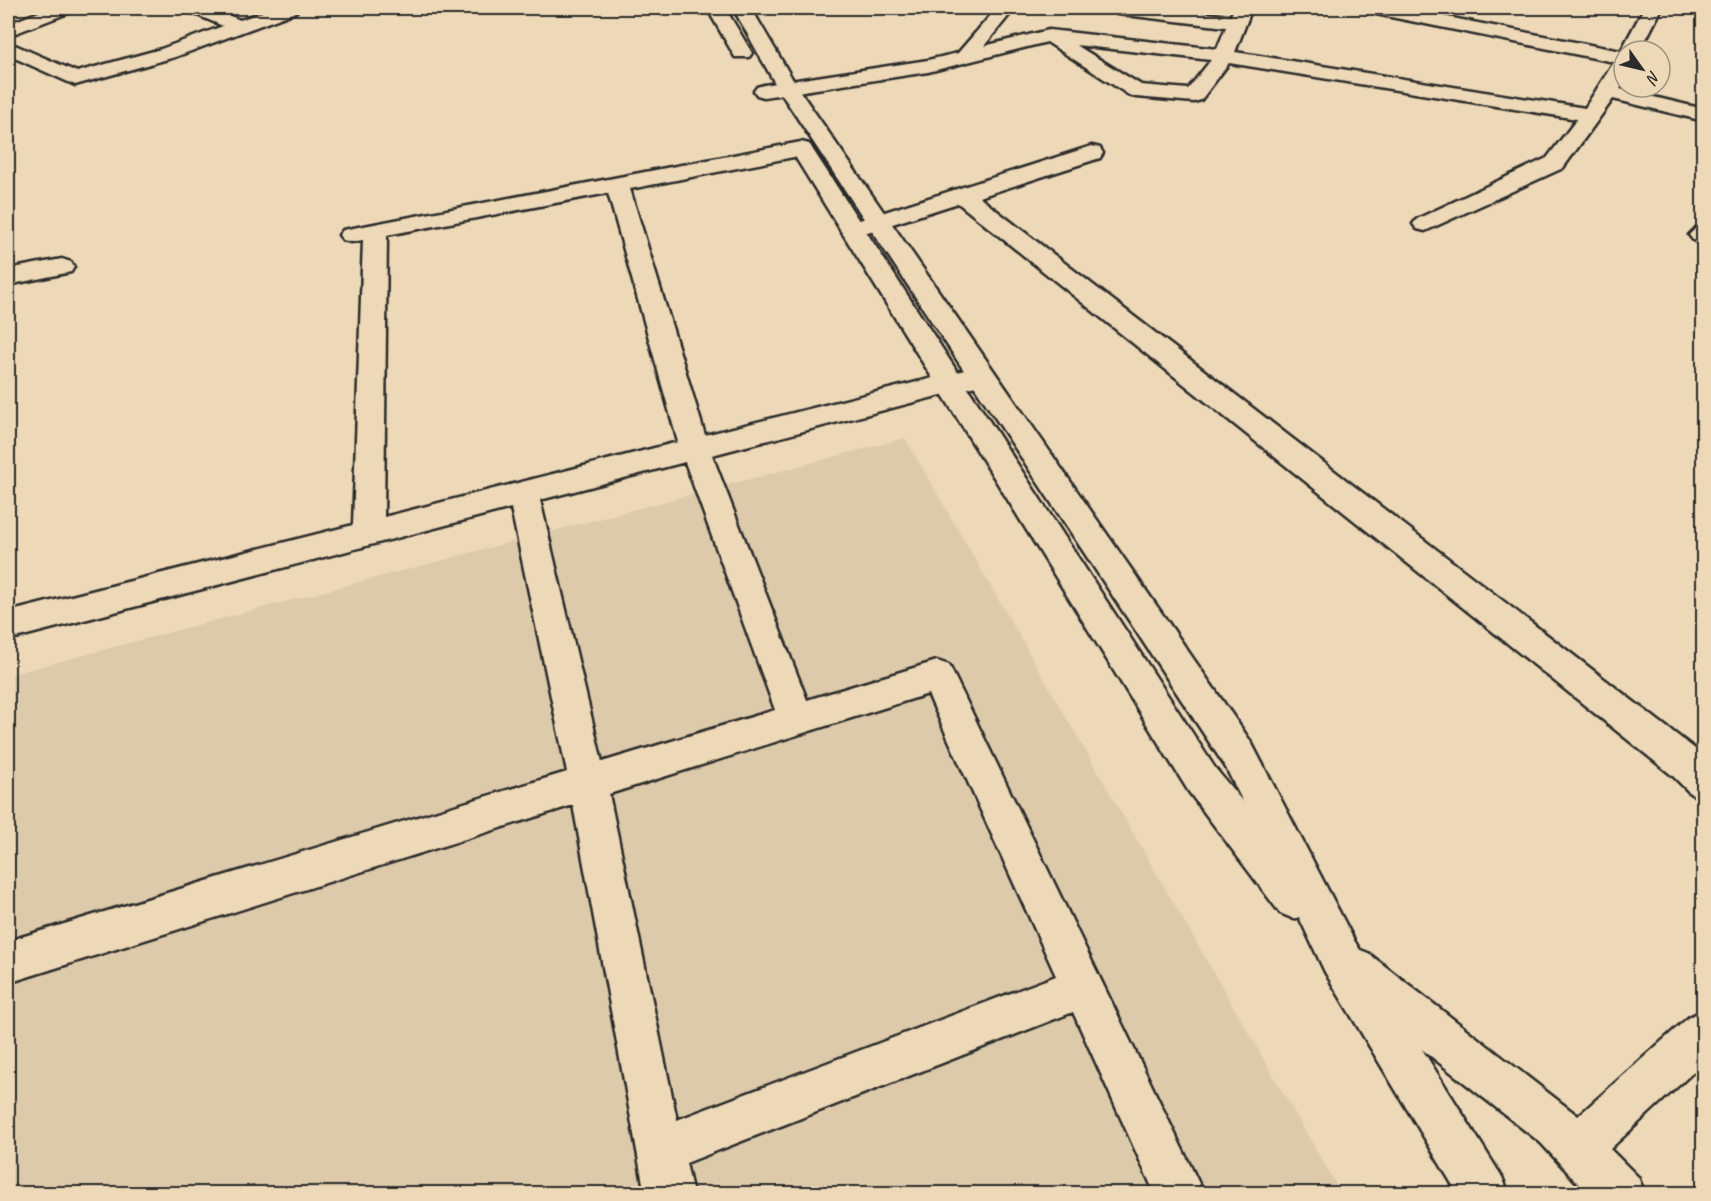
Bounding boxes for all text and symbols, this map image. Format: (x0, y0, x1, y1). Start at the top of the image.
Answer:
north arrow (1612, 39, 1672, 99)
text: N (1641, 67, 1665, 89)

